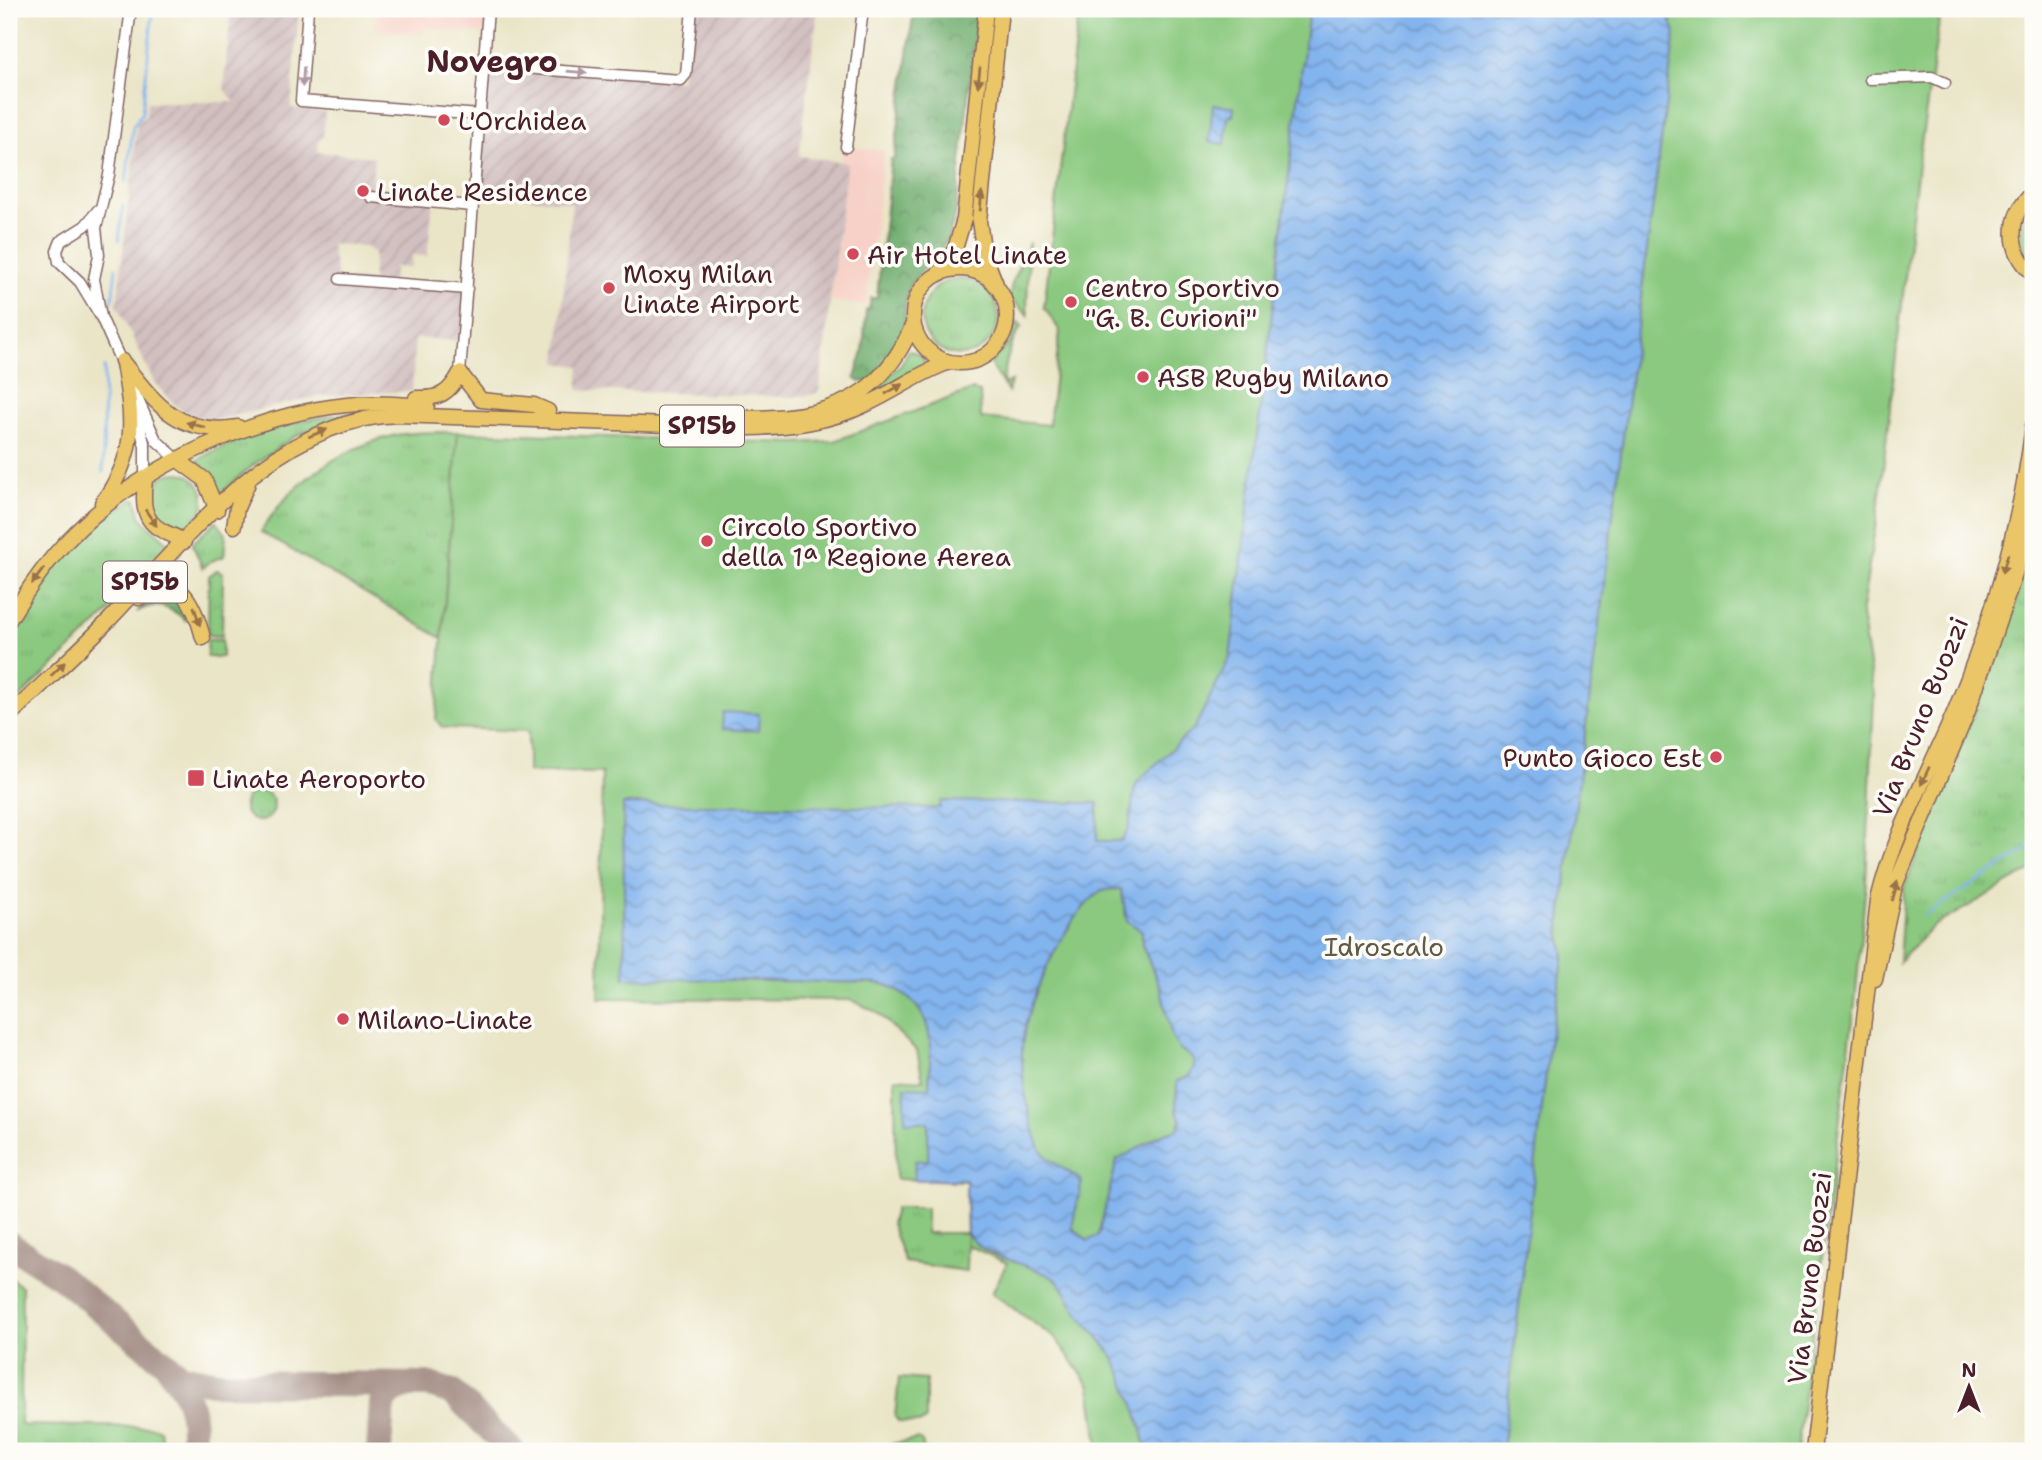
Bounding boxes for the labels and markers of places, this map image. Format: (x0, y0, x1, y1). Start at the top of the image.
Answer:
place label: L'Orchidea (458, 103, 586, 138)
marker: L'Orchidea (436, 112, 452, 128)
place label: Linate Residence (377, 174, 588, 209)
marker: Linate Residence (355, 183, 371, 199)
place label: Air Hotel Linate (867, 237, 1068, 272)
marker: Air Hotel Linate (845, 246, 861, 262)
place label: Moxy Milan Linate Airport (623, 256, 800, 321)
place label: Centro Sportivo "G. B. Curioni" (1085, 270, 1280, 335)
marker: Moxy Milan Linate Airport (601, 280, 617, 296)
marker: Centro Sportivo "G. B. Curioni" (1063, 294, 1079, 310)
place label: ASB Rugby Milano (1157, 360, 1389, 395)
marker: ASB Rugby Milano (1135, 369, 1151, 385)
place label: Circolo Sportivo della 1ª Regione Aerea (721, 509, 1011, 574)
marker: Circolo Sportivo della 1ª Regione Aerea (699, 533, 715, 549)
place label: Punto Gioco Est (1503, 740, 1702, 775)
marker: Punto Gioco Est (1708, 749, 1724, 765)
place label: Linate Aeroporto (212, 761, 426, 796)
marker: Linate Aeroporto (186, 768, 206, 788)
place label: Milano-Linate (357, 1002, 533, 1037)
marker: Milano-Linate (335, 1011, 351, 1027)

